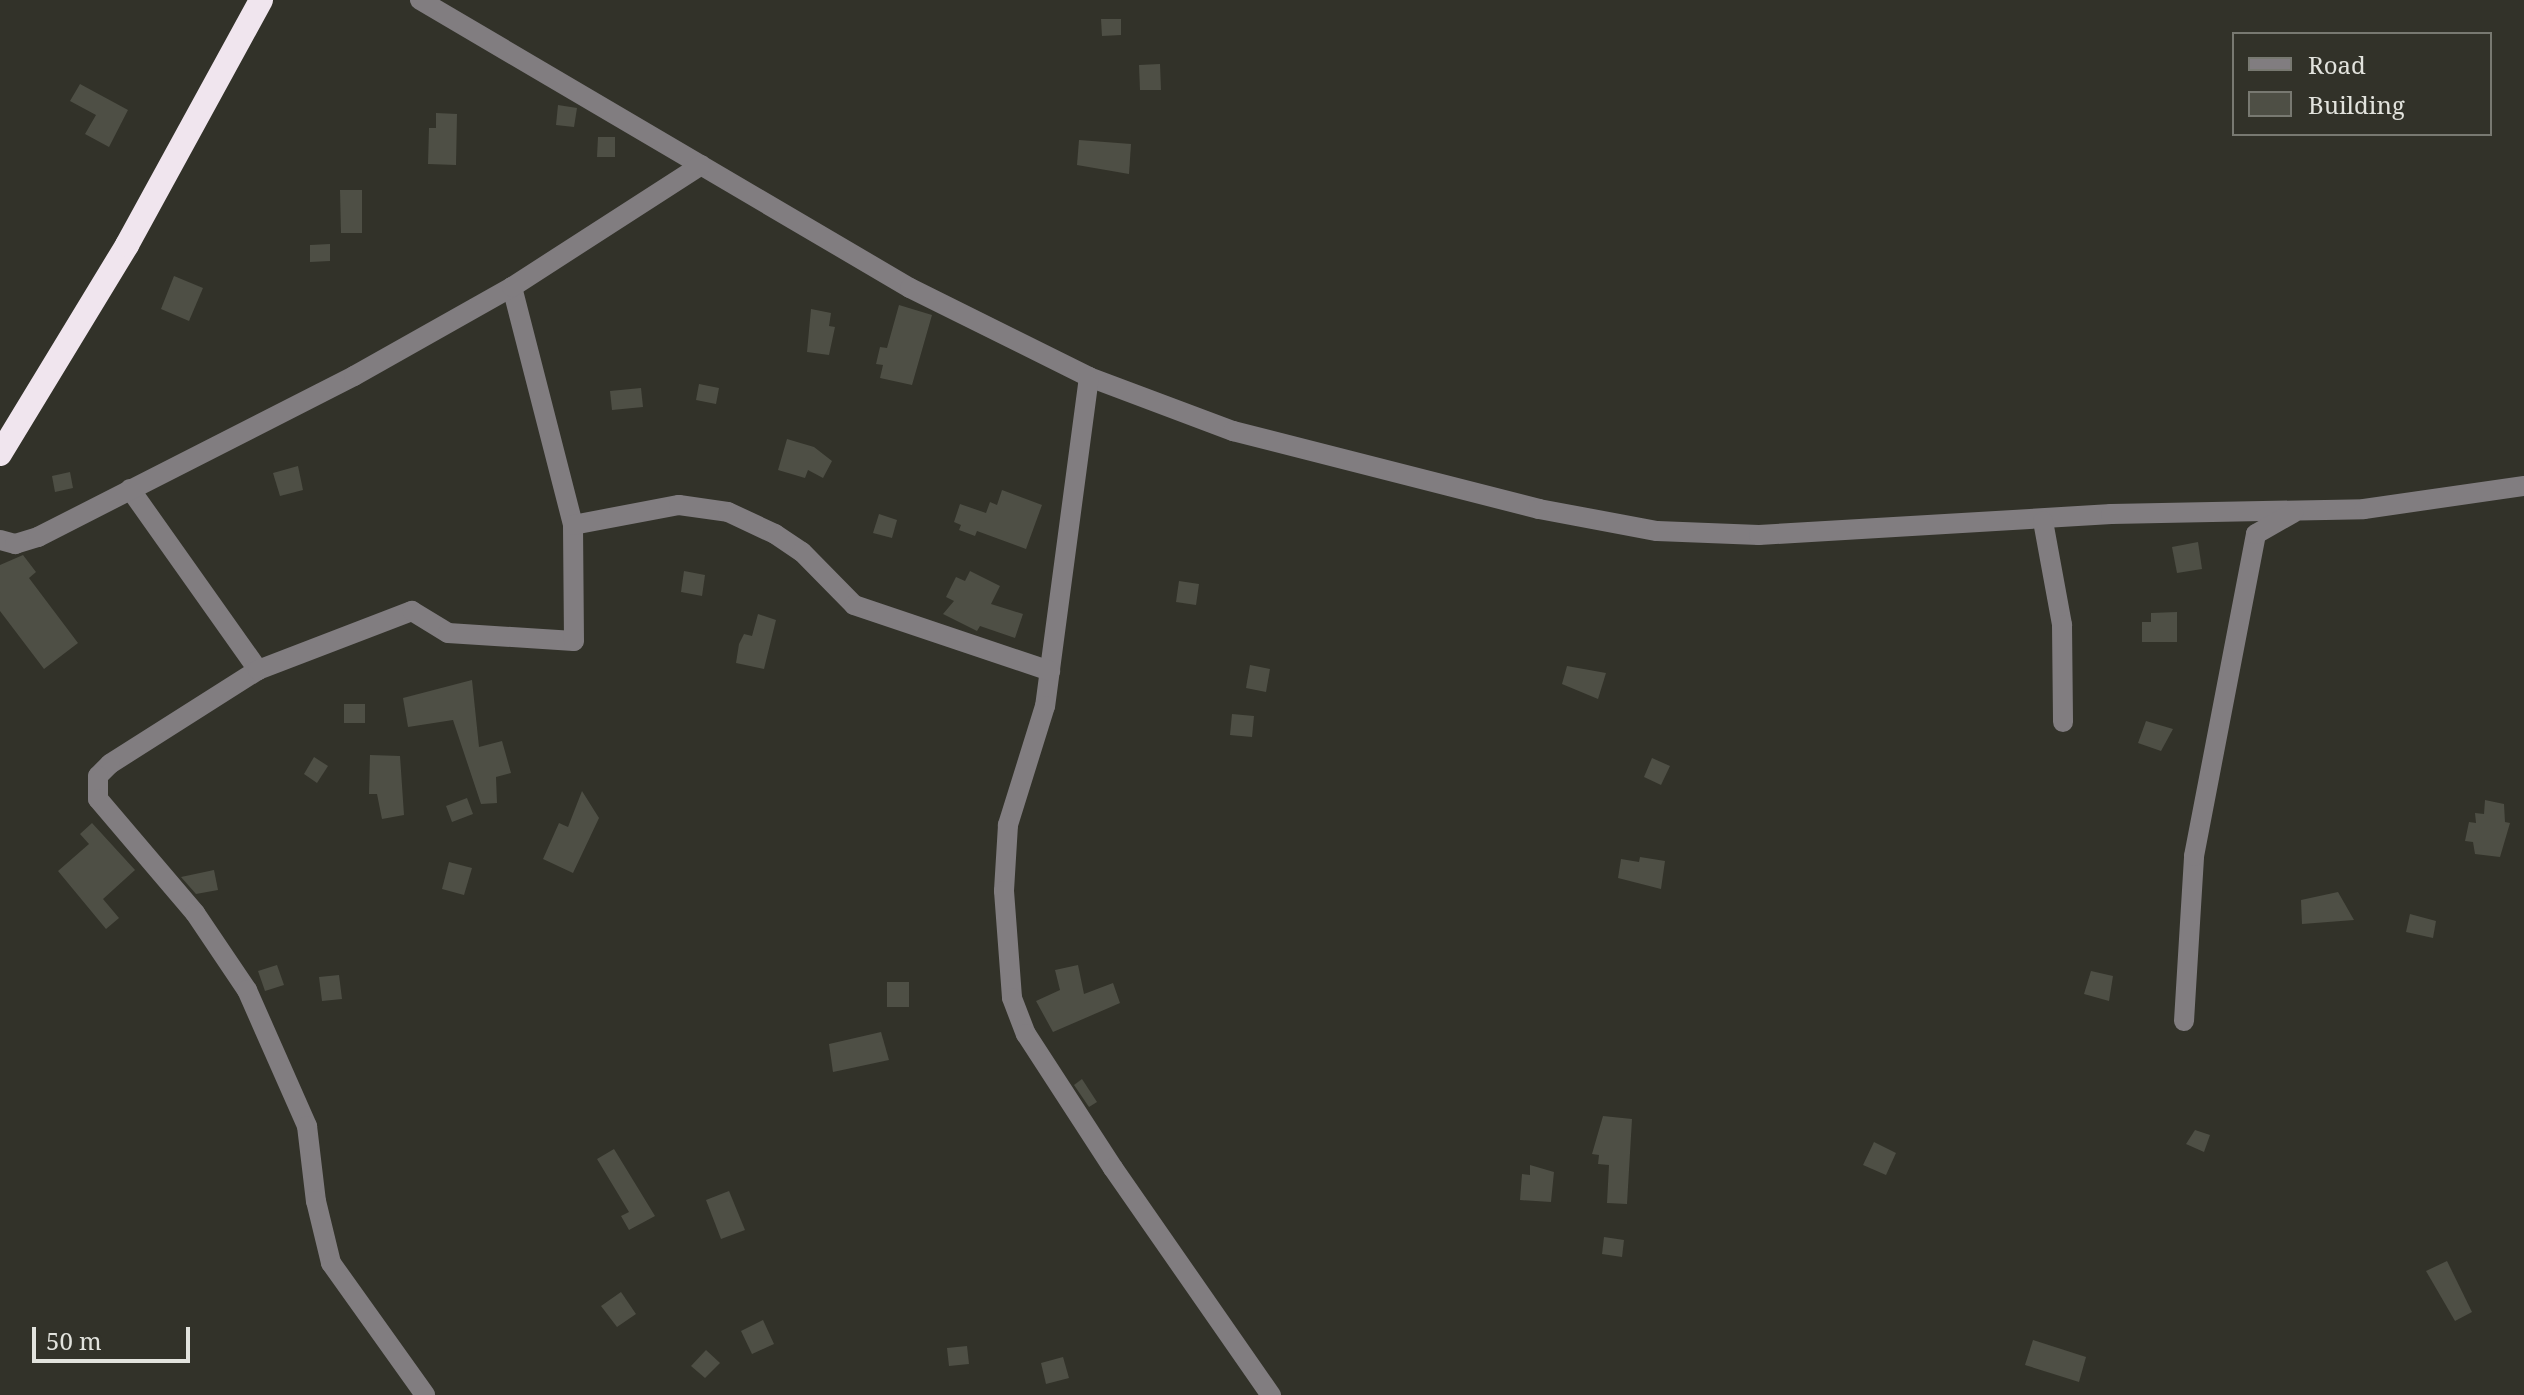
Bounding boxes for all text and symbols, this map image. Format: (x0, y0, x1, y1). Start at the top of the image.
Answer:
legend (2232, 32, 2492, 136)
text: Road (2308, 48, 2366, 81)
text: Building (2308, 88, 2405, 121)
scale bar (36, 1311, 194, 1361)
text: 50 m (46, 1324, 102, 1357)

